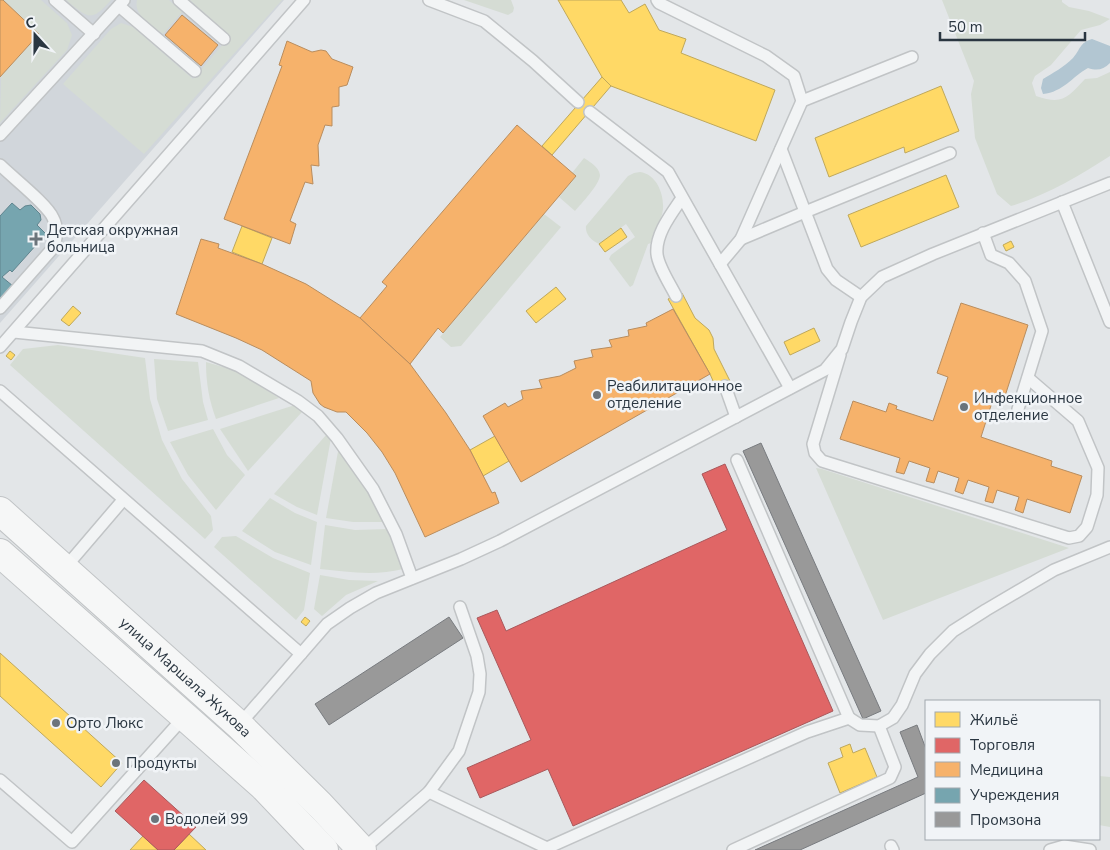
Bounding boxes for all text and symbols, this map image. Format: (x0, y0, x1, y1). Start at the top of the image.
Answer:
north arrow (10, 10, 60, 60)
scale bar (940, 10, 1085, 42)
text: С (23, 13, 39, 34)
text: 50 m (948, 17, 983, 37)
place label: Детская окружная больница (47, 220, 178, 257)
marker: Детская окружная больница (29, 232, 43, 246)
place label: Реабилитационное отделение (607, 376, 742, 413)
place label: Инфекционное отделение (974, 388, 1082, 425)
marker: Реабилитационное отделение (591, 389, 603, 401)
marker: Инфекционное отделение (958, 401, 970, 413)
street label: улица Маршала Жукова (115, 613, 256, 742)
legend (925, 700, 1100, 840)
text: Жильё (970, 710, 1018, 730)
place label: Орто Люкс (66, 713, 143, 733)
marker: Орто Люкс (50, 717, 62, 729)
text: Торговля (970, 735, 1035, 755)
place label: Продукты (126, 753, 197, 773)
marker: Продукты (110, 757, 122, 769)
text: Медицина (970, 760, 1043, 780)
text: Учреждения (969, 785, 1059, 805)
place label: Водолей 99 (165, 809, 248, 829)
text: Промзона (970, 810, 1041, 830)
marker: Водолей 99 (149, 813, 161, 825)

